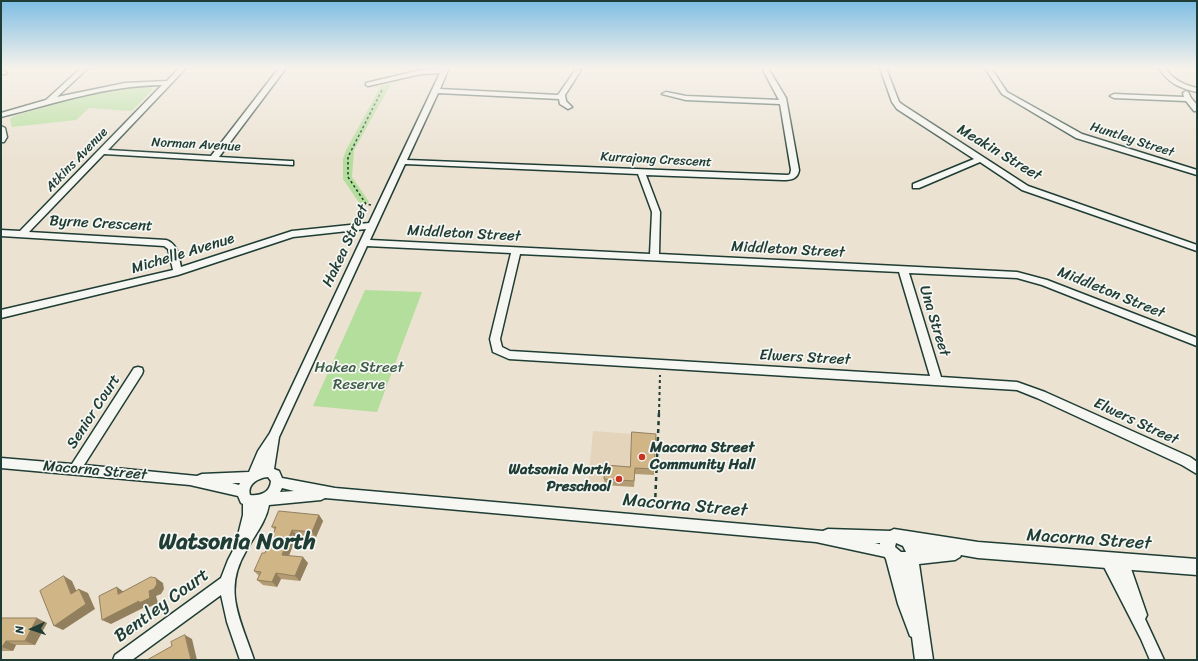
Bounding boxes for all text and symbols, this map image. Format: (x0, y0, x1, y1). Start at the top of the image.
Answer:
street label: Huntley Street (1088, 119, 1176, 161)
street label: Meakin Street (954, 121, 1044, 185)
street label: Atkins Avenue (43, 125, 111, 195)
street label: Norman Avenue (151, 135, 241, 155)
street label: Kurrajong Crescent (600, 149, 712, 171)
street label: Hakea Street (319, 202, 373, 290)
street label: Byrne Crescent (49, 212, 153, 236)
street label: Middleton Street (407, 222, 521, 246)
street label: Michelle Avenue (129, 230, 237, 278)
street label: Middleton Street (731, 238, 845, 262)
street label: Middleton Street (1055, 263, 1167, 323)
street label: Una Street (915, 283, 953, 359)
street label: Elwers Street (759, 347, 851, 369)
park label: Hakea Street Reserve (315, 359, 403, 394)
street label: Senior Court (63, 372, 125, 452)
street label: Elwers Street (1091, 395, 1181, 449)
place label: Macorna Street Community Hall (650, 439, 755, 474)
marker: Macorna Street Community Hall (637, 452, 647, 462)
street label: Macorna Street (42, 457, 148, 485)
place label: Watsonia North Preschool (509, 461, 611, 496)
marker: Watsonia North Preschool (614, 474, 624, 484)
street label: Macorna Street (622, 490, 748, 522)
street label: Macorna Street (1026, 525, 1152, 555)
district label: Watsonia North (158, 529, 316, 557)
street label: Bentley Court (110, 564, 214, 648)
north arrow (12, 609, 52, 649)
text: N (10, 625, 29, 634)

